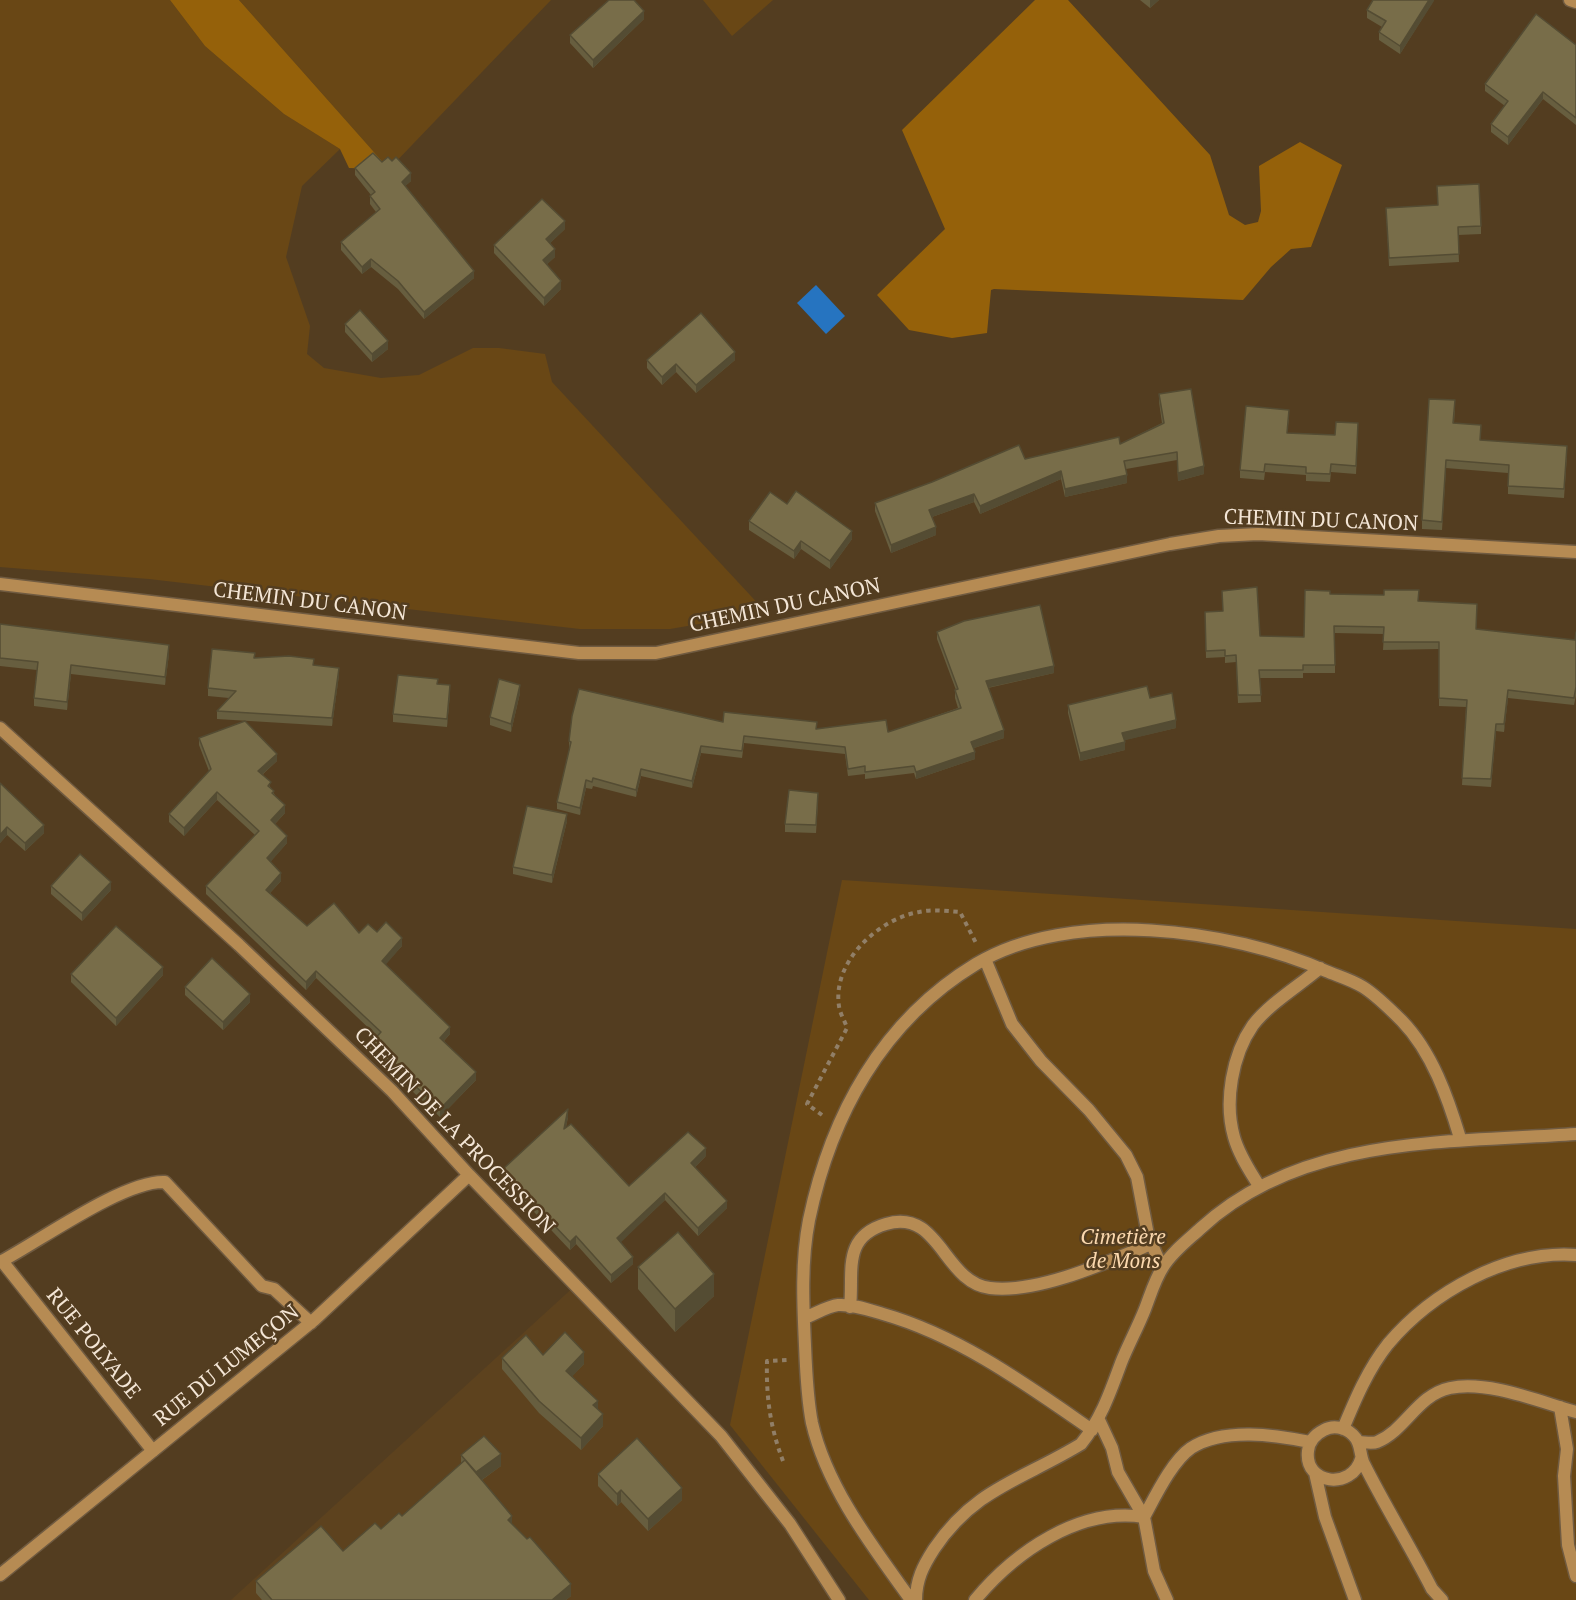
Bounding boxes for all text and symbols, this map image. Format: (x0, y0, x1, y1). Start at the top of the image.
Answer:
street label: CHEMIN DU CANON (1223, 505, 1419, 537)
street label: CHEMIN DU CANON (687, 573, 883, 639)
street label: CHEMIN DU CANON (212, 578, 408, 626)
street label: CHEMIN DE LA PROCESSION (349, 1022, 559, 1240)
park label: Cimetière de Mons (1080, 1225, 1166, 1275)
street label: RUE POLYADE (41, 1284, 145, 1404)
street label: RUE DU LUMEÇON (150, 1300, 304, 1432)

